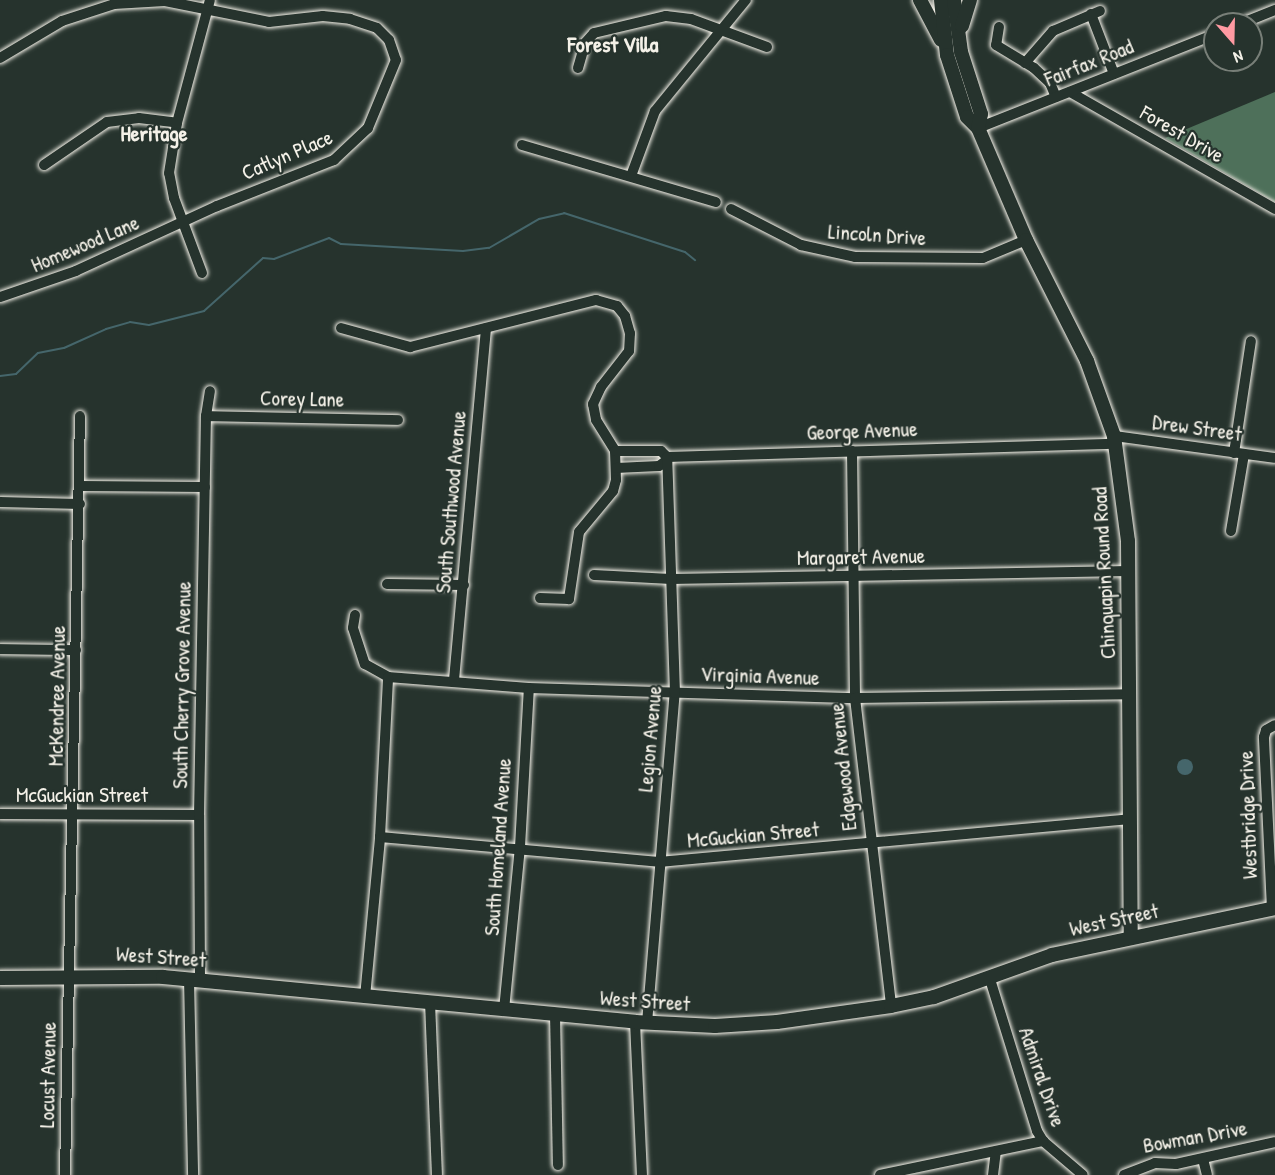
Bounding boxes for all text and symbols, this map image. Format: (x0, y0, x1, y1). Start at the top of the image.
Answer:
north arrow (1203, 12, 1263, 72)
district label: Forest Villa (568, 32, 658, 58)
street label: Fairfax Road (1041, 34, 1137, 92)
text: N (1231, 45, 1246, 69)
street label: Forest Drive (1136, 100, 1228, 168)
district label: Heritage (120, 121, 188, 147)
street label: Catlyn Place (238, 125, 336, 185)
street label: Homewood Lane (27, 210, 143, 278)
street label: Lincoln Drive (827, 219, 927, 251)
street label: Corey Lane (260, 386, 344, 412)
street label: Drew Street (1151, 409, 1243, 447)
street label: South Southwood Avenue (430, 410, 472, 594)
street label: George Avenue (806, 416, 918, 446)
street label: Chinquapin Round Road (1087, 486, 1121, 660)
street label: Margaret Avenue (797, 543, 925, 571)
street label: South Cherry Grove Avenue (168, 581, 196, 789)
street label: McKendree Avenue (43, 626, 71, 766)
street label: Virginia Avenue (700, 661, 820, 691)
street label: Legion Avenue (633, 685, 667, 793)
street label: Edgewood Avenue (824, 702, 862, 832)
street label: Westbridge Drive (1233, 750, 1263, 880)
street label: South Homeland Avenue (479, 757, 517, 937)
street label: McGuckian Street (16, 782, 148, 808)
street label: McGuckian Street (686, 817, 820, 853)
street label: West Street (1067, 898, 1161, 942)
street label: West Street (115, 941, 207, 973)
street label: West Street (599, 985, 691, 1017)
street label: Locust Avenue (34, 1022, 62, 1128)
street label: Admiral Drive (1013, 1024, 1071, 1130)
street label: Bowman Drive (1141, 1115, 1249, 1159)

